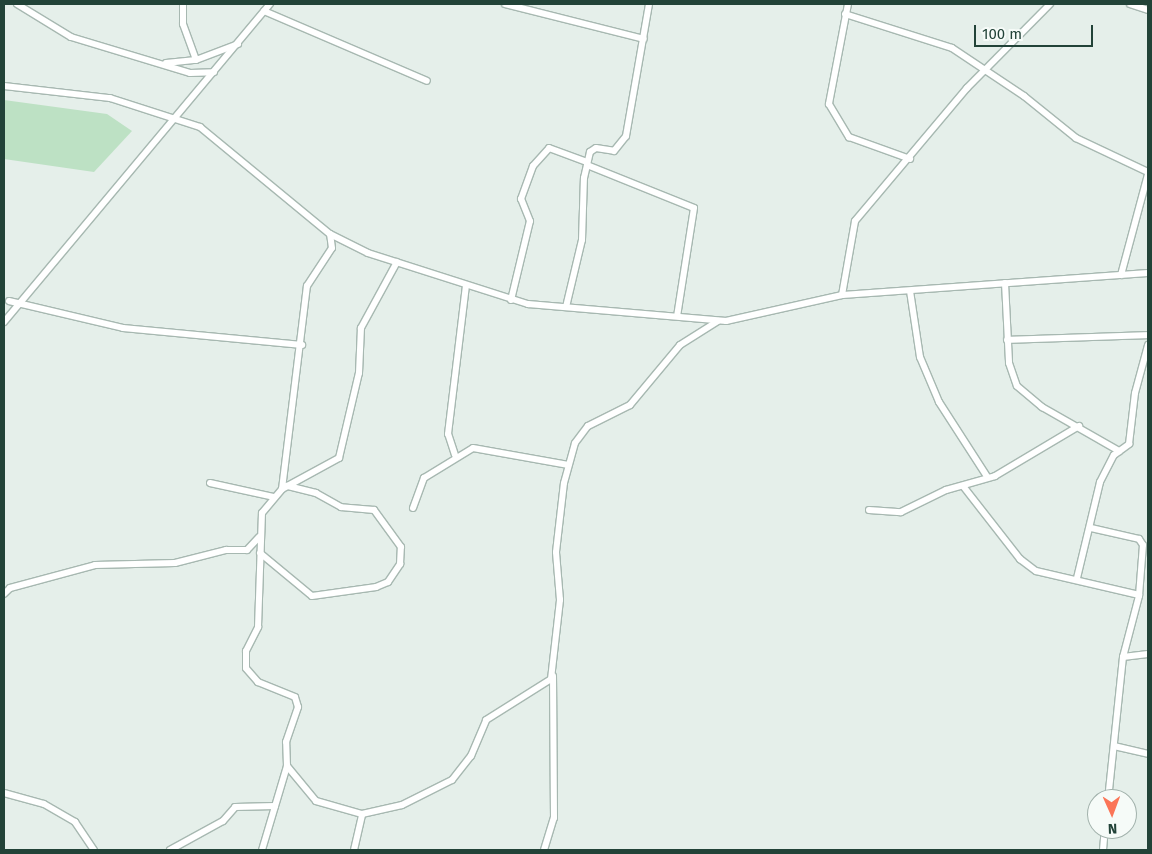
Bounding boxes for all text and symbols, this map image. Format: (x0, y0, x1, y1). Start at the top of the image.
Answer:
scale bar (977, 15, 1096, 47)
text: 100 m (982, 25, 1022, 43)
north arrow (1087, 789, 1137, 839)
text: N (1108, 820, 1117, 837)

